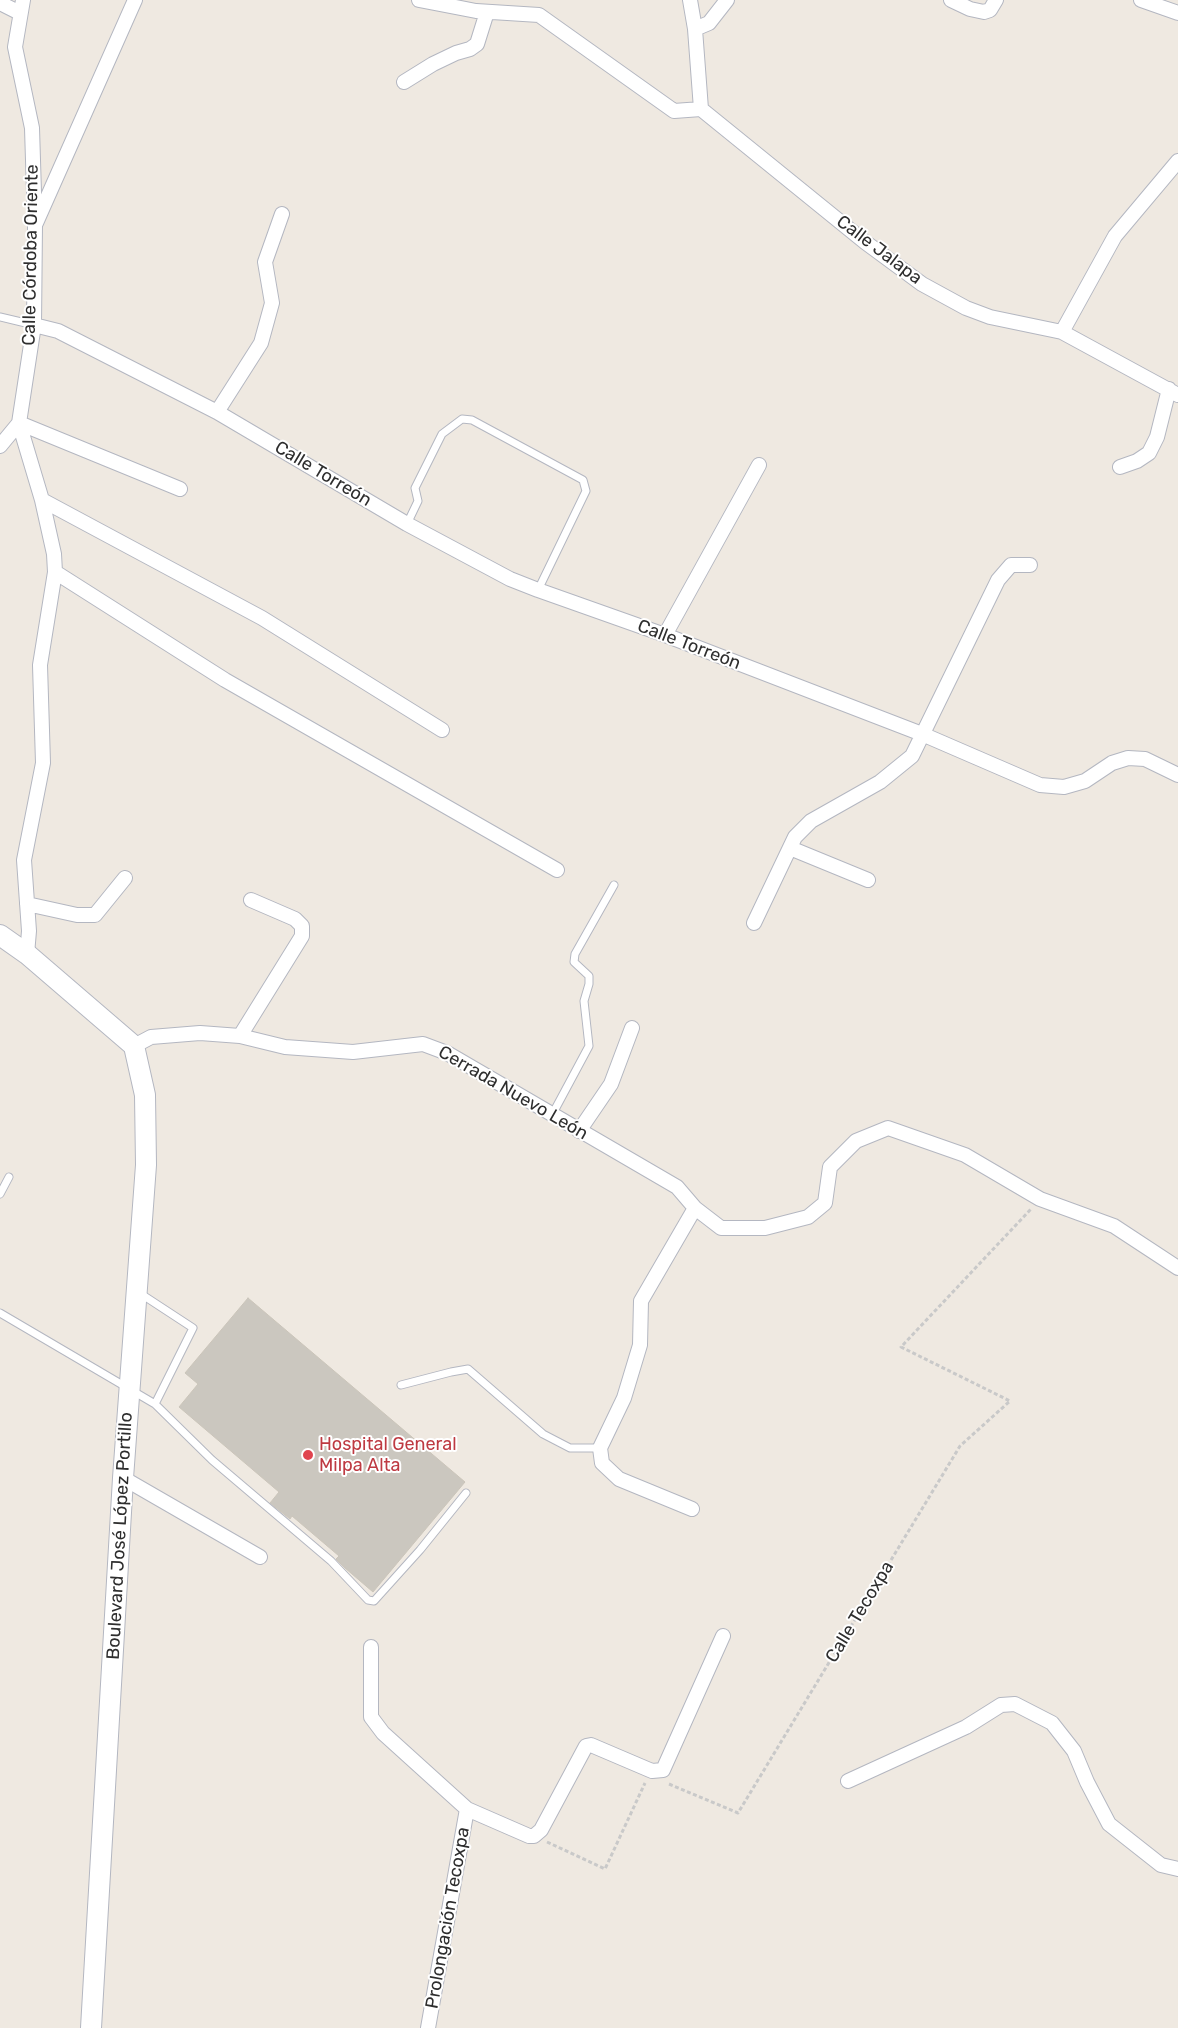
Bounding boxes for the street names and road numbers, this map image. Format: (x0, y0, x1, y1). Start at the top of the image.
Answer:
street label: Calle Córdoba Oriente (19, 164, 43, 346)
street label: Calle Jalapa (832, 211, 926, 289)
street label: Calle Torreón (271, 437, 375, 511)
street label: Calle Torreón (634, 615, 744, 675)
street label: Cerrada Nuevo León (434, 1041, 592, 1145)
street label: Boulevard José López Portillo (103, 1412, 137, 1660)
street label: Calle Tecoxpa (821, 1557, 899, 1667)
street label: Prolongación Tecoxpa (421, 1826, 475, 2010)

